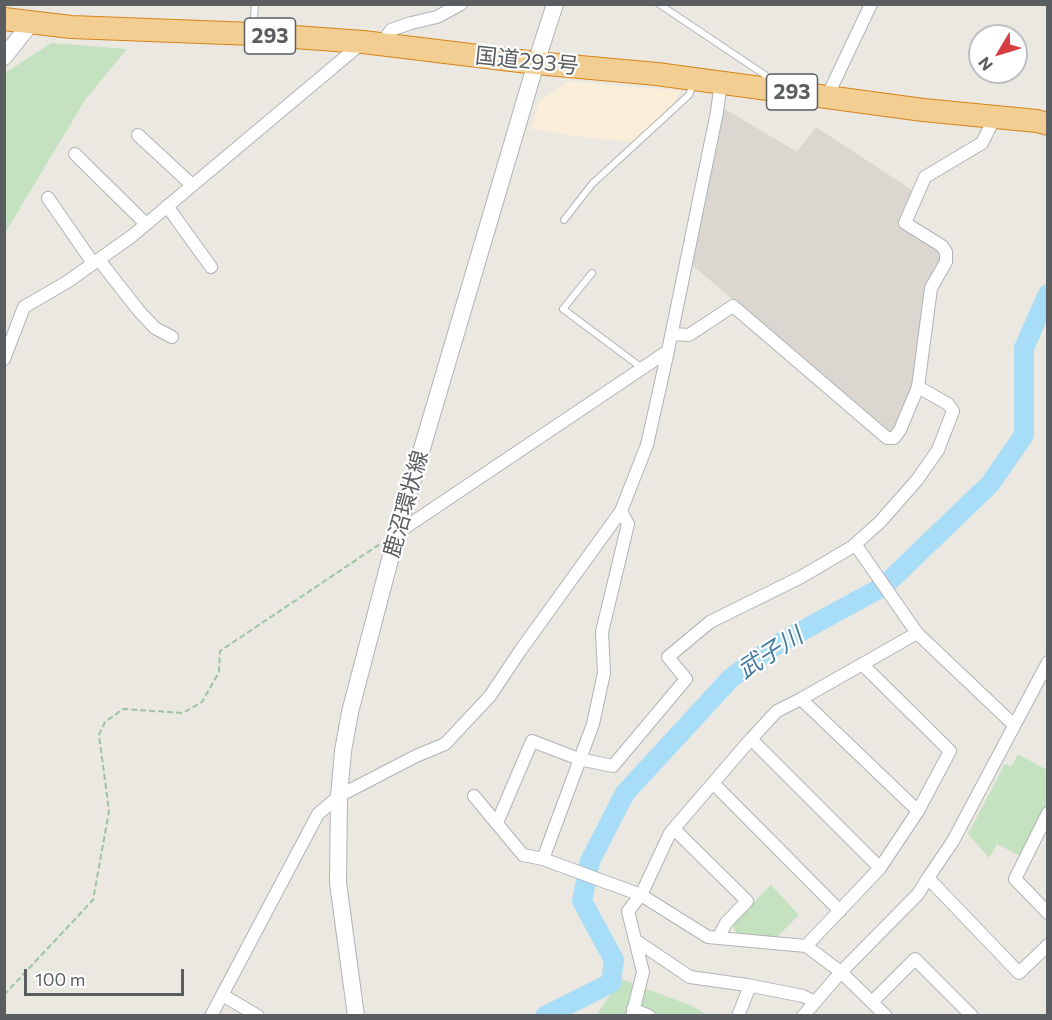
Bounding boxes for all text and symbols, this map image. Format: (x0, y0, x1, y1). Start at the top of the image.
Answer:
road number: 293 (244, 18, 296, 54)
north arrow (968, 24, 1028, 84)
street label: 国道293号 (474, 42, 580, 80)
text: N (974, 54, 996, 75)
road number: 293 (766, 74, 818, 110)
street label: 鹿沼環状線 (378, 447, 434, 561)
water label: 武子川 (732, 621, 808, 685)
scale bar (27, 957, 188, 995)
text: 100 m (35, 968, 85, 990)

